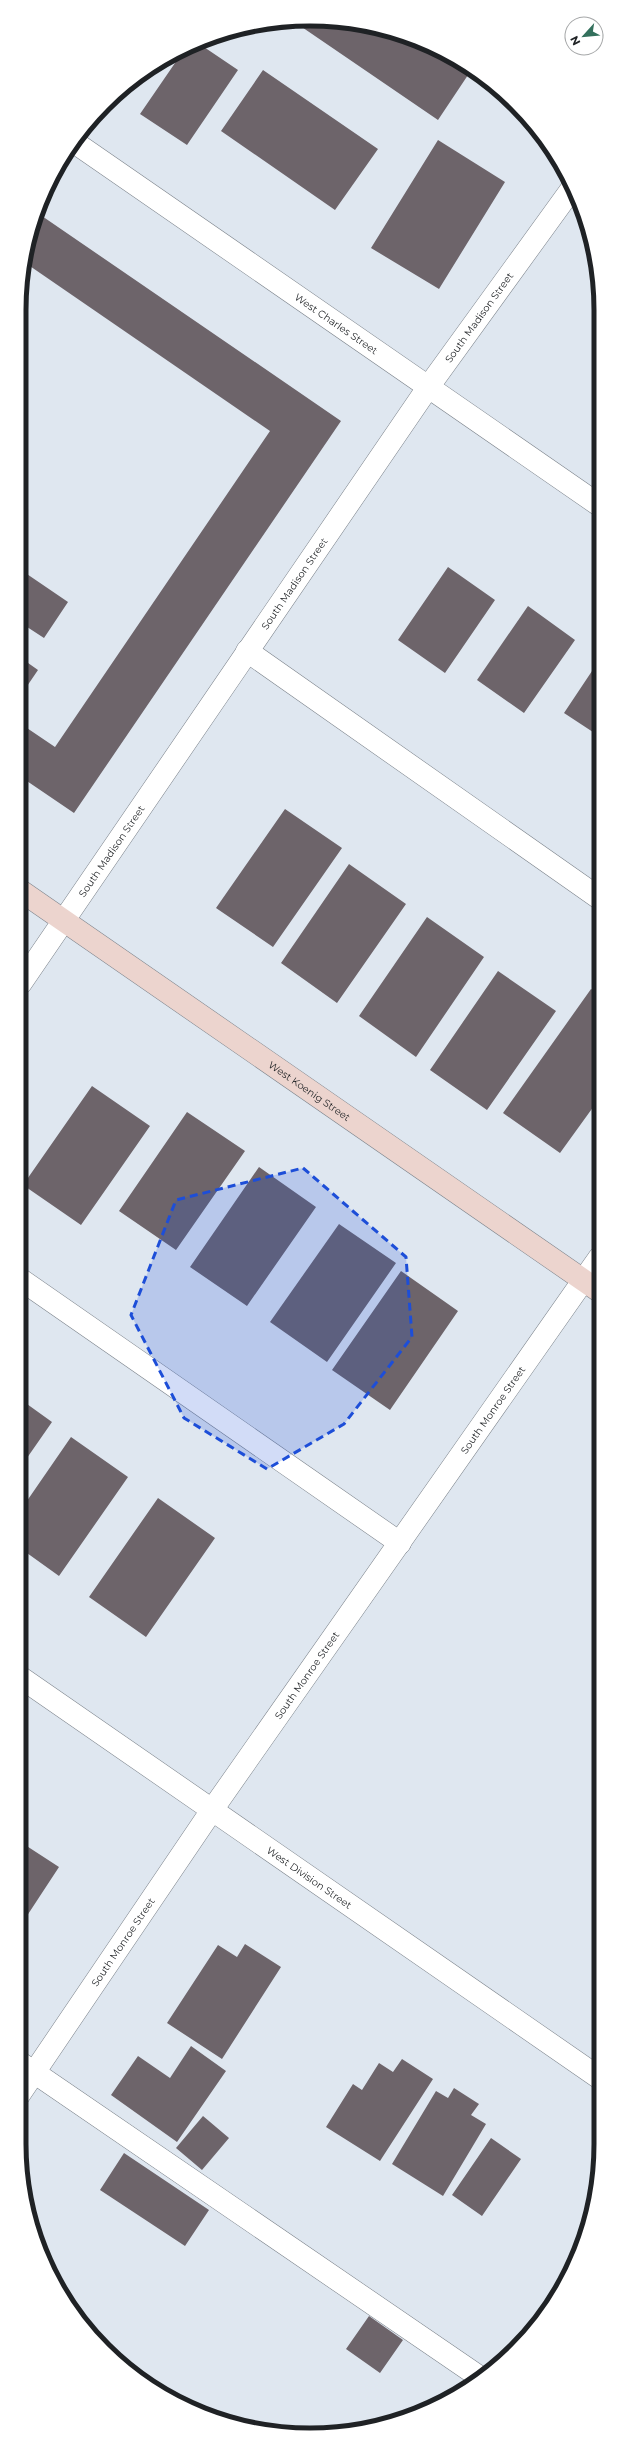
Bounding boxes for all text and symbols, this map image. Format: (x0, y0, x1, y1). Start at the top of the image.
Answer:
north arrow (564, 16, 604, 56)
text: N (567, 33, 583, 48)
street label: South Madison Street (442, 270, 516, 365)
street label: West Charles Street (292, 290, 380, 357)
street label: South Madison Street (259, 535, 330, 632)
street label: South Madison Street (76, 803, 148, 900)
street label: West Koenig Street (266, 1058, 353, 1124)
street label: South Monroe Street (458, 1364, 528, 1457)
street label: South Monroe Street (272, 1629, 342, 1722)
street label: West Division Street (264, 1844, 354, 1912)
street label: South Monroe Street (89, 1895, 158, 1989)

